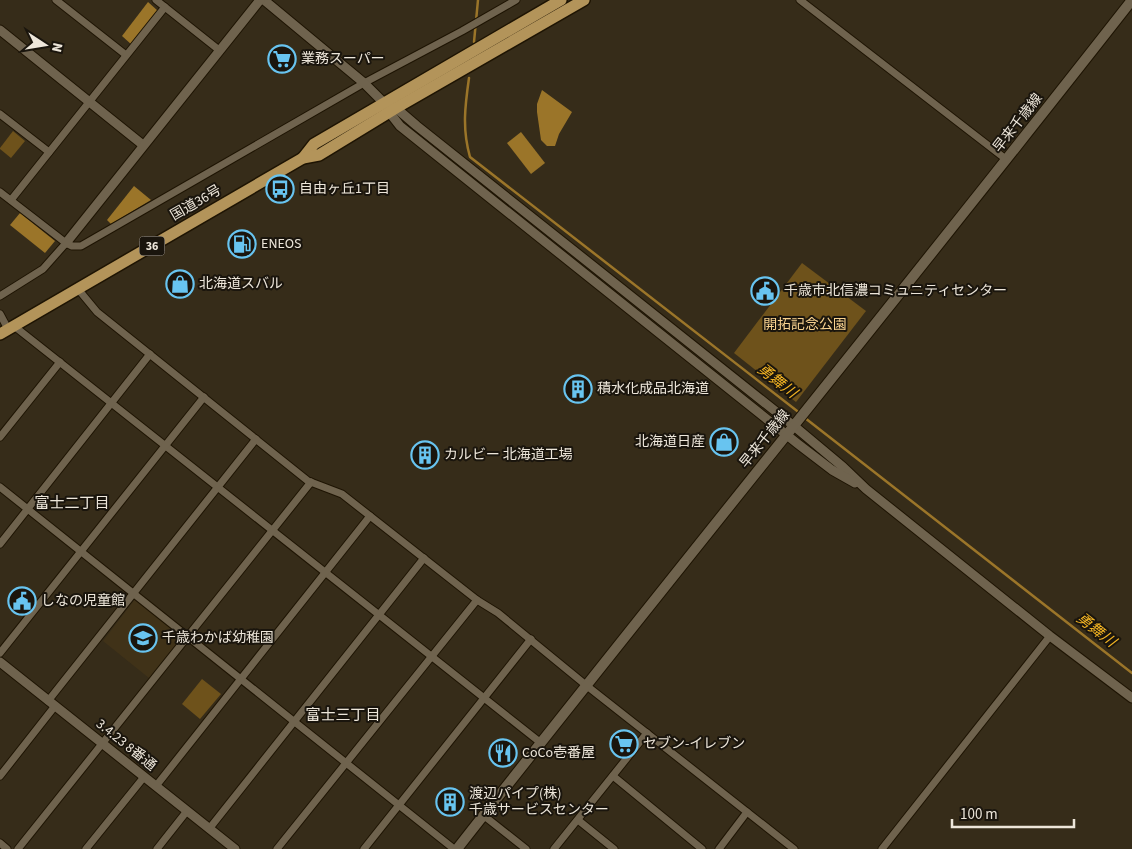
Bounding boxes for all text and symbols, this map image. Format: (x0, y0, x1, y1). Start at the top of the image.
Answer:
north arrow (20, 20, 70, 70)
text: N (46, 41, 67, 54)
supermarket icon: 業務スーパー (267, 44, 297, 74)
place label: 業務スーパー (301, 49, 385, 69)
street label: 早来千歳線 (989, 89, 1047, 157)
bus stop icon: 自由ヶ丘1丁目 (265, 174, 295, 204)
place label: 自由ヶ丘1丁目 (299, 179, 390, 199)
street label: 国道36号 (167, 180, 225, 226)
fuel station icon: ENEOS (227, 229, 257, 259)
place label: ENEOS (261, 234, 302, 254)
road number: 36 (140, 237, 164, 256)
shop icon: 北海道スバル (165, 269, 195, 299)
place label: 北海道スバル (199, 274, 283, 294)
public building icon: 千歳市北信濃コミュニティセンター (750, 276, 780, 306)
place label: 千歳市北信濃コミュニティセンター (784, 281, 1007, 301)
park label: 開拓記念公園 (763, 315, 847, 335)
water label: 勇舞川 (753, 359, 803, 404)
building icon: 積水化成品北海道 (563, 374, 593, 404)
place label: 積水化成品北海道 (597, 379, 709, 399)
street label: 早来千歳線 (735, 406, 795, 472)
shop icon: 北海道日産 (709, 427, 739, 457)
place label: 北海道日産 (635, 432, 705, 452)
building icon: カルビー 北海道工場 (410, 440, 440, 470)
place label: カルビー 北海道工場 (444, 445, 573, 465)
district label: 富士二丁目 (34, 493, 110, 514)
public building icon: しなの児童館 (7, 586, 37, 616)
place label: しなの児童館 (41, 591, 125, 611)
water label: 勇舞川 (1072, 608, 1122, 653)
school or university icon: 千歳わかば幼稚園 (128, 623, 158, 653)
place label: 千歳わかば幼稚園 (162, 628, 274, 648)
district label: 富士三丁目 (305, 705, 381, 726)
street label: 3.4.23 8番通 (92, 714, 160, 776)
supermarket icon: セブン-イレブン (609, 729, 639, 759)
place label: セブン-イレブン (643, 734, 745, 754)
restaurant icon: CoCo壱番屋 (488, 738, 518, 768)
place label: CoCo壱番屋 (522, 743, 595, 763)
place label: 渡辺パイプ(株) 千歳サービスセンター (469, 784, 609, 820)
building icon: 渡辺パイプ(株) 千歳サービスセンター (435, 787, 465, 817)
scale bar (952, 796, 1074, 828)
text: 100 m (960, 804, 998, 825)

